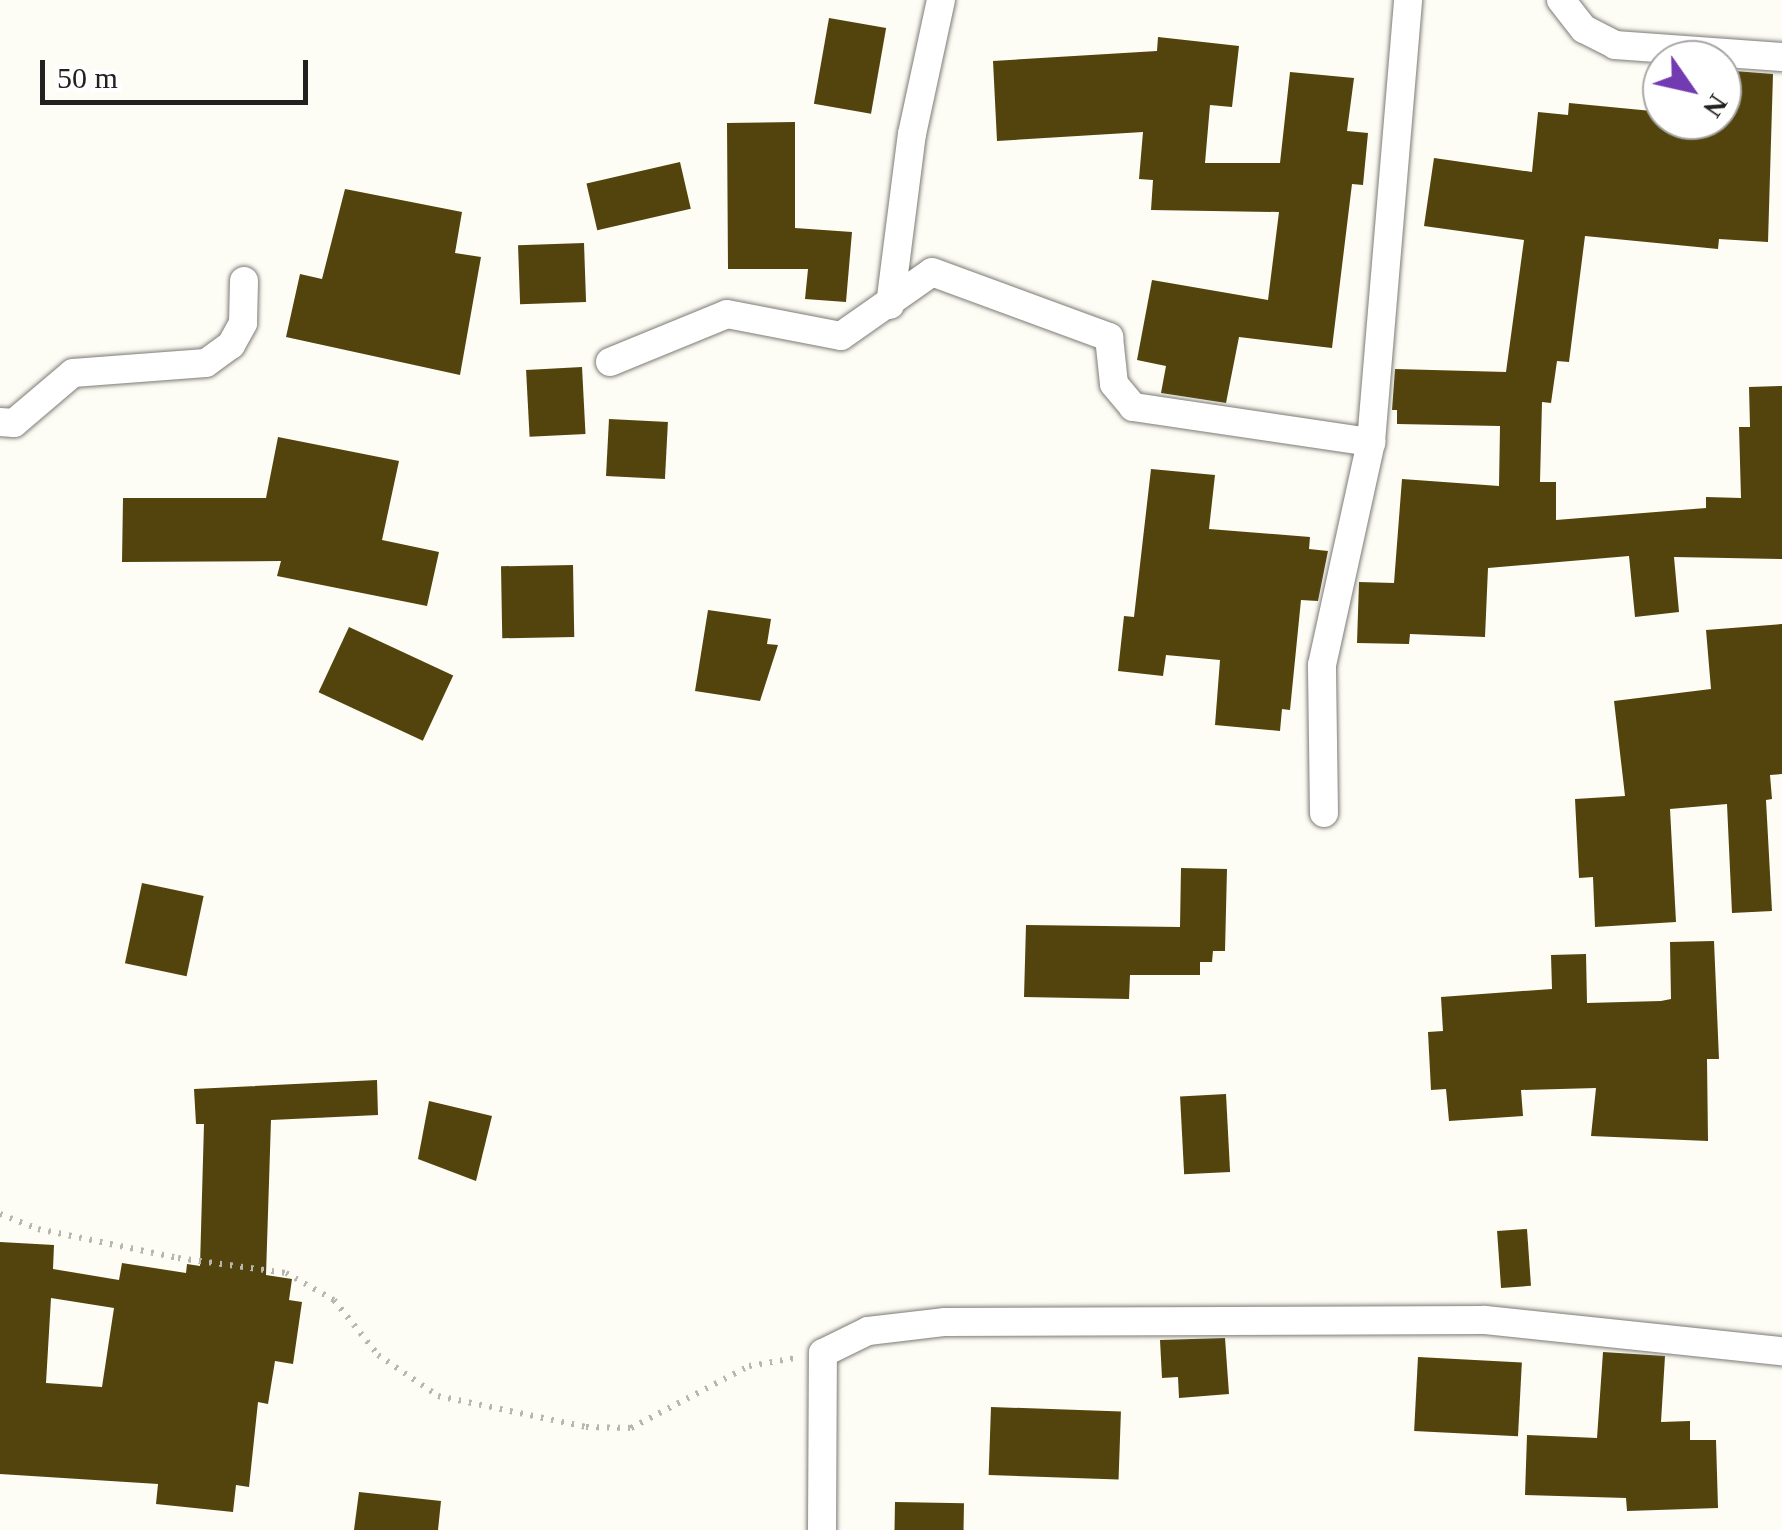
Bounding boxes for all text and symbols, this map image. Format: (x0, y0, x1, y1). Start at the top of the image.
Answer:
scale bar (45, 40, 312, 102)
north arrow (1642, 40, 1742, 140)
text: 50 m (57, 61, 118, 94)
text: N (1697, 89, 1734, 123)

